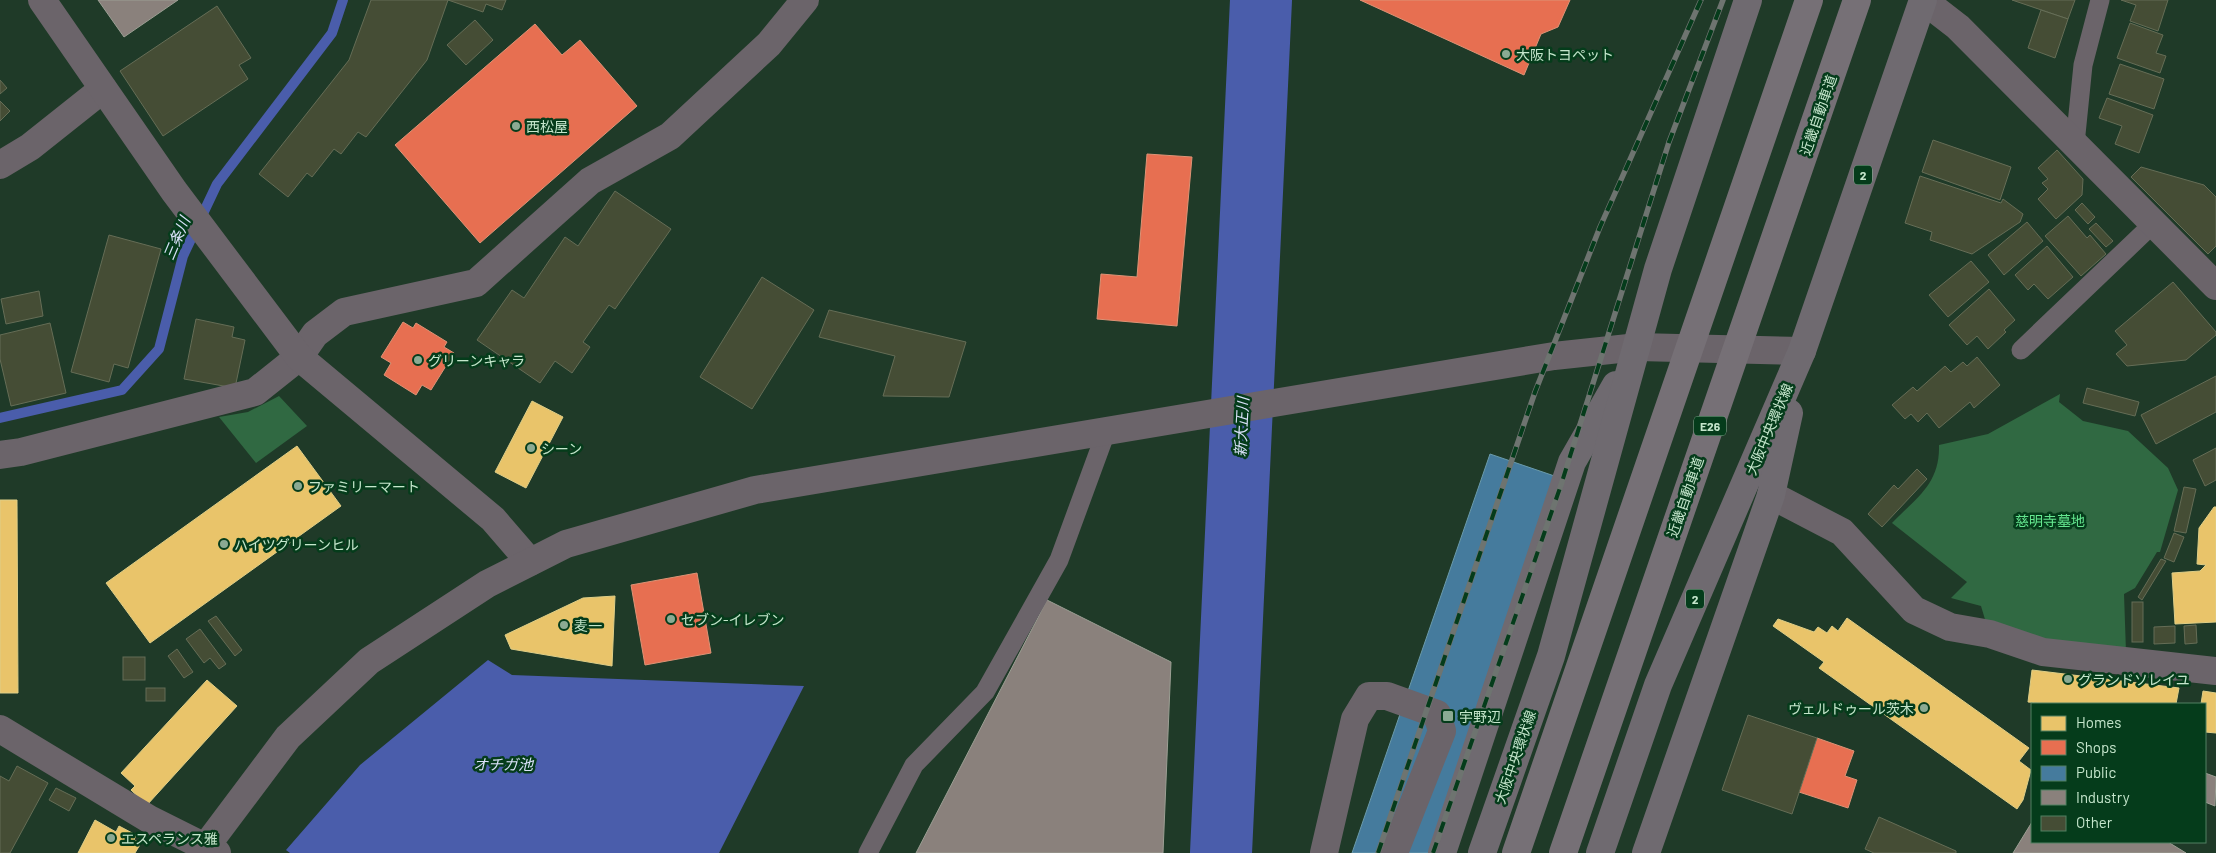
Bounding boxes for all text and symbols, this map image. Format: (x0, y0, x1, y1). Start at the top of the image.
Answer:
place label: 大阪トヨペット (1516, 46, 1614, 63)
marker: 大阪トヨペット (1500, 48, 1512, 60)
street label: 近畿自動車道 (1796, 73, 1840, 157)
place label: 西松屋 (526, 118, 568, 135)
marker: 西松屋 (510, 120, 522, 132)
road number: 2 (1854, 166, 1872, 184)
water label: 三条川 (159, 212, 194, 262)
place label: グリーンキャラ (428, 352, 525, 369)
marker: グリーンキャラ (412, 354, 424, 366)
street label: 大阪中央環状線 (1742, 381, 1796, 477)
water label: 新大正川 (1230, 395, 1252, 457)
road number: E26 (1694, 416, 1726, 436)
place label: シーン (541, 440, 582, 457)
marker: シーン (525, 442, 537, 454)
street label: 近畿自動車道 (1663, 455, 1707, 539)
place label: ファミリーマート (308, 478, 420, 495)
marker: ファミリーマート (292, 480, 304, 492)
park label: 慈明寺墓地 (2015, 512, 2085, 529)
place label: ハイツグリーンヒル (234, 536, 359, 553)
marker: ハイツグリーンヒル (218, 538, 230, 550)
road number: 2 (1686, 590, 1704, 608)
place label: セブン-イレブン (681, 611, 785, 628)
marker: セブン-イレブン (665, 613, 677, 625)
place label: 麦一 (574, 617, 602, 634)
marker: 麦一 (558, 619, 570, 631)
place label: グランドソレイユ (2078, 671, 2190, 688)
marker: グランドソレイユ (2062, 673, 2074, 685)
place label: ヴェルドゥール茨木 (1788, 700, 1914, 717)
marker: ヴェルドゥール茨木 (1918, 702, 1930, 714)
legend (2031, 703, 2206, 843)
place label: 宇野辺 (1459, 708, 1501, 725)
street label: 大阪中央環状線 (1491, 708, 1539, 806)
marker: 宇野辺 (1441, 709, 1455, 723)
text: Homes (2076, 713, 2121, 731)
text: Shops (2076, 738, 2116, 756)
water label: オチガ池 (473, 755, 535, 773)
text: Public (2076, 763, 2116, 781)
text: Industry (2076, 788, 2130, 806)
text: Other (2076, 813, 2113, 831)
place label: エスペランス雅 (121, 830, 218, 847)
marker: エスペランス雅 (105, 832, 117, 844)

